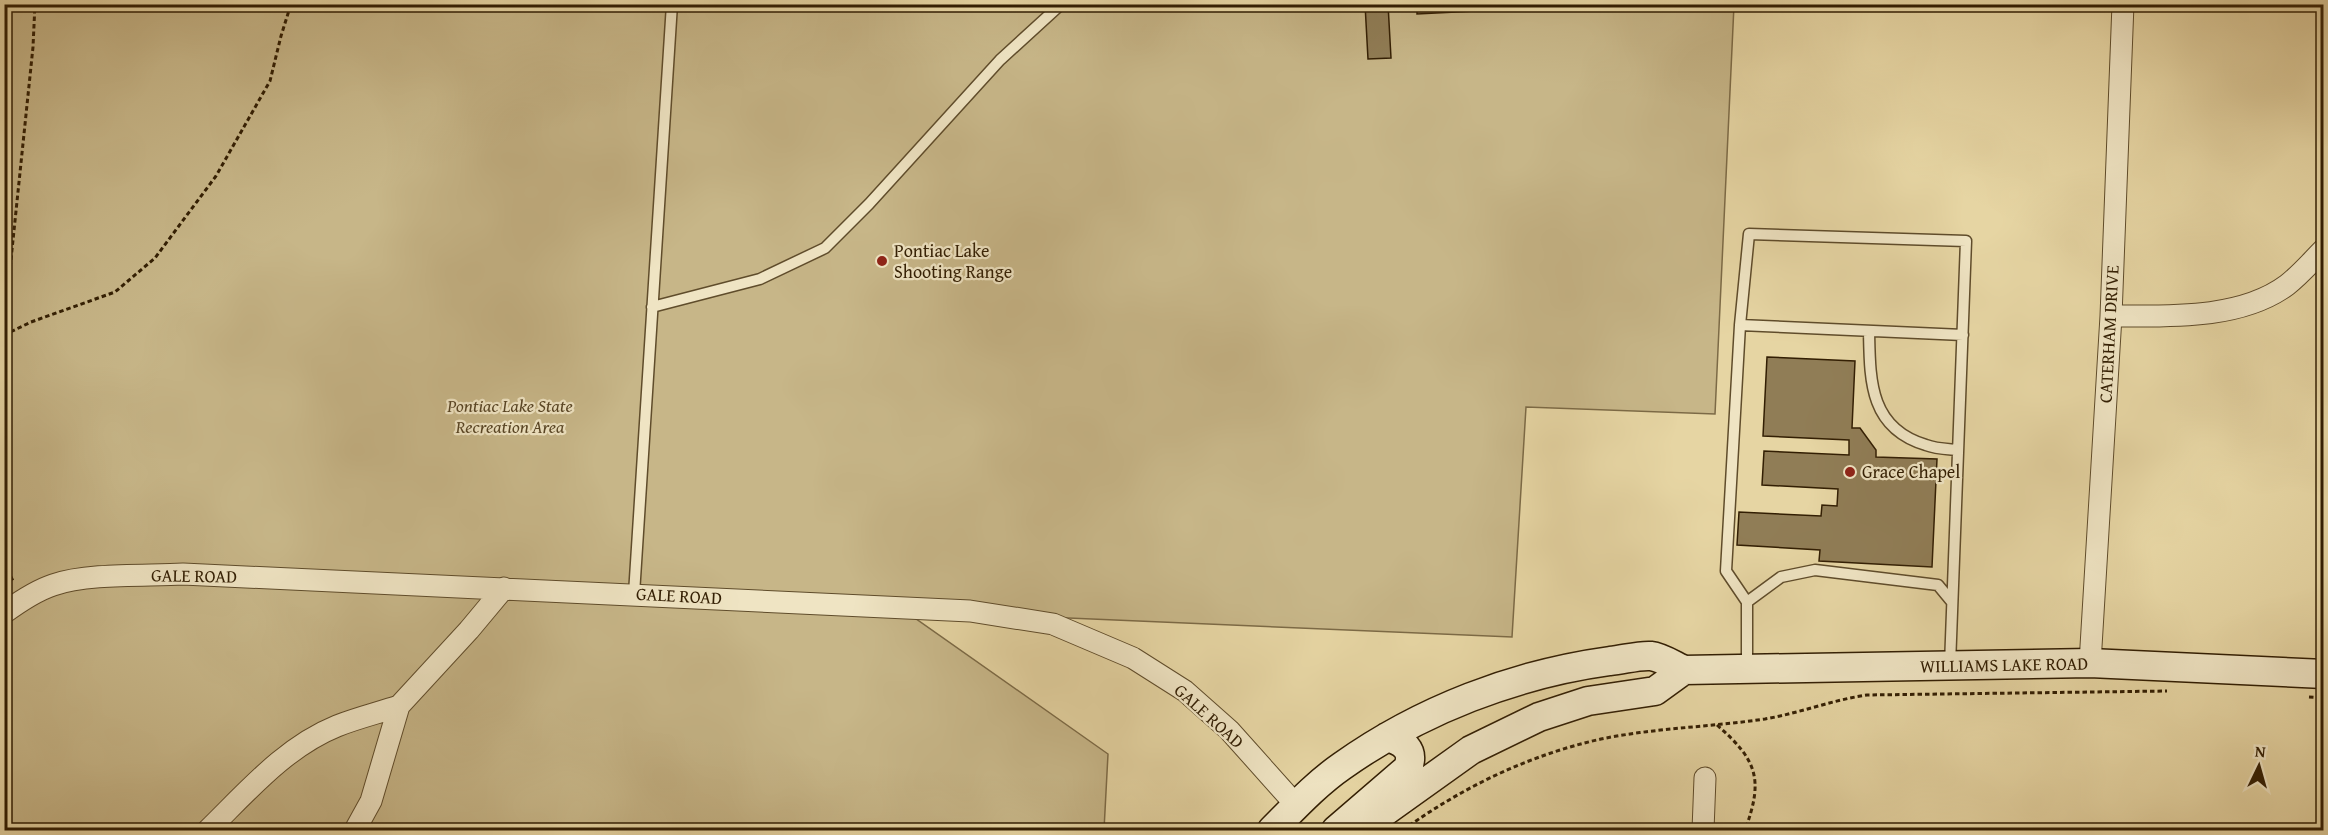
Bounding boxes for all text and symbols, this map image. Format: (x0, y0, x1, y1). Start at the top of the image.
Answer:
place label: Pontiac Lake Shooting Range (894, 237, 1012, 285)
marker: Pontiac Lake Shooting Range (875, 254, 889, 268)
street label: CATERHAM DRIVE (2091, 264, 2126, 404)
park label: Pontiac Lake State Recreation Area (446, 392, 573, 440)
place label: Grace Chapel (1862, 458, 1960, 485)
marker: Grace Chapel (1843, 465, 1857, 479)
street label: GALE ROAD (151, 561, 237, 590)
street label: GALE ROAD (635, 580, 723, 611)
street label: WILLIAMS LAKE ROAD (1920, 650, 2088, 679)
street label: GALE ROAD (1168, 677, 1250, 754)
north arrow (2229, 736, 2289, 796)
text: N (2254, 739, 2267, 764)

